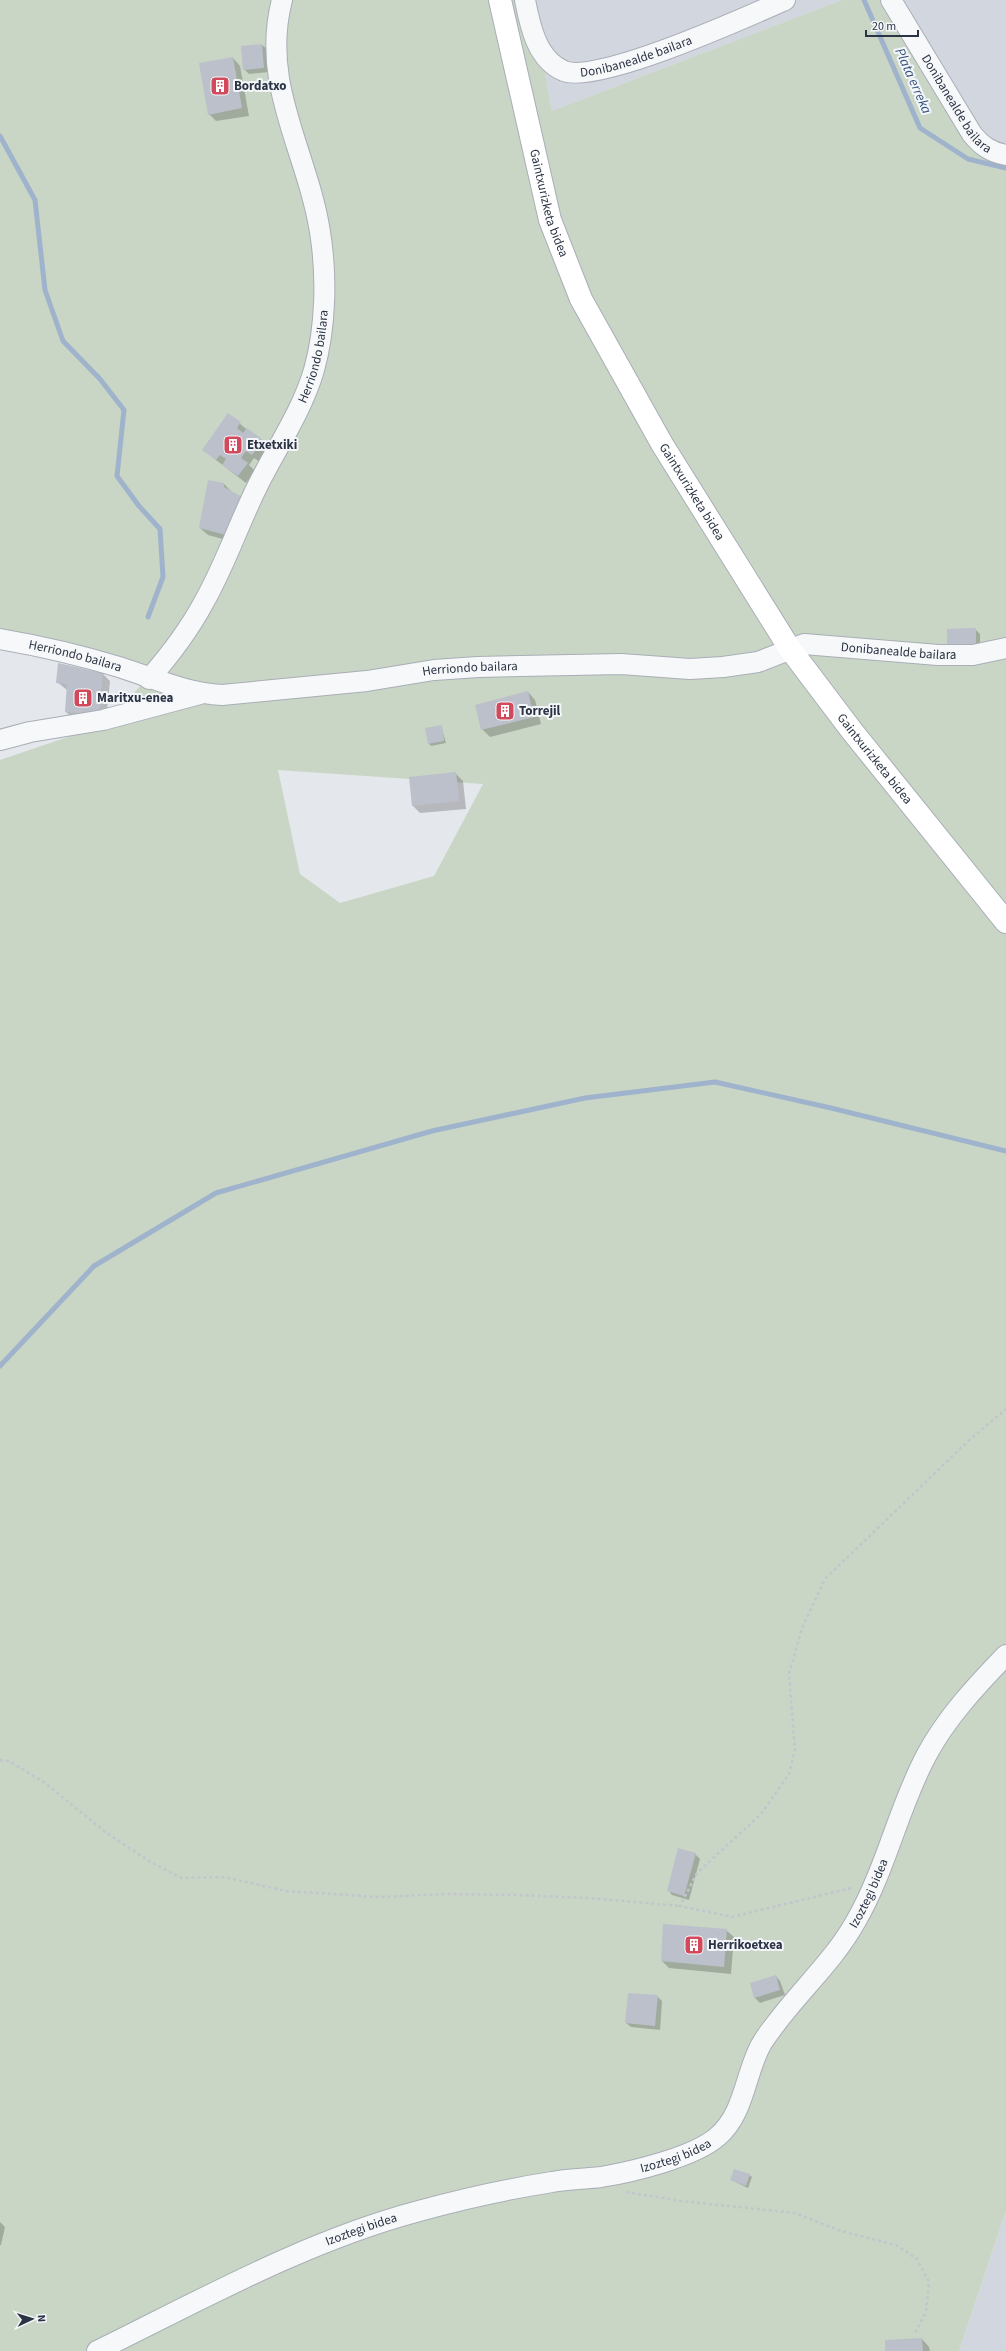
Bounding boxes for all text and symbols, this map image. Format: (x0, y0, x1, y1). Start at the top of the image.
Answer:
scale bar (866, 12, 918, 38)
text: 20 m (872, 18, 896, 35)
street label: Donibanealde bailara (579, 31, 695, 82)
water label: Plata erreka (890, 45, 937, 118)
street label: Donibanealde bailara (917, 51, 995, 158)
building icon: Bordatxo (209, 75, 231, 97)
place label: Bordatxo (234, 77, 287, 95)
street label: Gaintxurizketa bidea (525, 147, 573, 260)
street label: Herriondo bailara (294, 309, 333, 406)
building icon: Etxetxiki (222, 434, 244, 456)
place label: Etxetxiki (247, 436, 297, 454)
street label: Gaintxurizketa bidea (655, 440, 729, 544)
street label: Herriondo bailara (27, 635, 124, 676)
street label: Donibanealde bailara (840, 638, 956, 664)
street label: Herriondo bailara (421, 657, 518, 681)
building icon: Maritxu-enea (72, 687, 94, 709)
place label: Maritxu-enea (97, 689, 173, 707)
building icon: Torrejil (494, 700, 516, 722)
place label: Torrejil (519, 702, 561, 720)
street label: Gaintxurizketa bidea (833, 710, 917, 808)
street label: Izoztegi bidea (845, 1856, 893, 1932)
building icon: Herrikoetxea (683, 1934, 705, 1956)
place label: Herrikoetxea (708, 1936, 783, 1954)
street label: Izoztegi bidea (638, 2134, 715, 2177)
street label: Izoztegi bidea (323, 2209, 399, 2250)
north arrow (12, 2299, 52, 2339)
text: N (34, 2314, 49, 2323)

